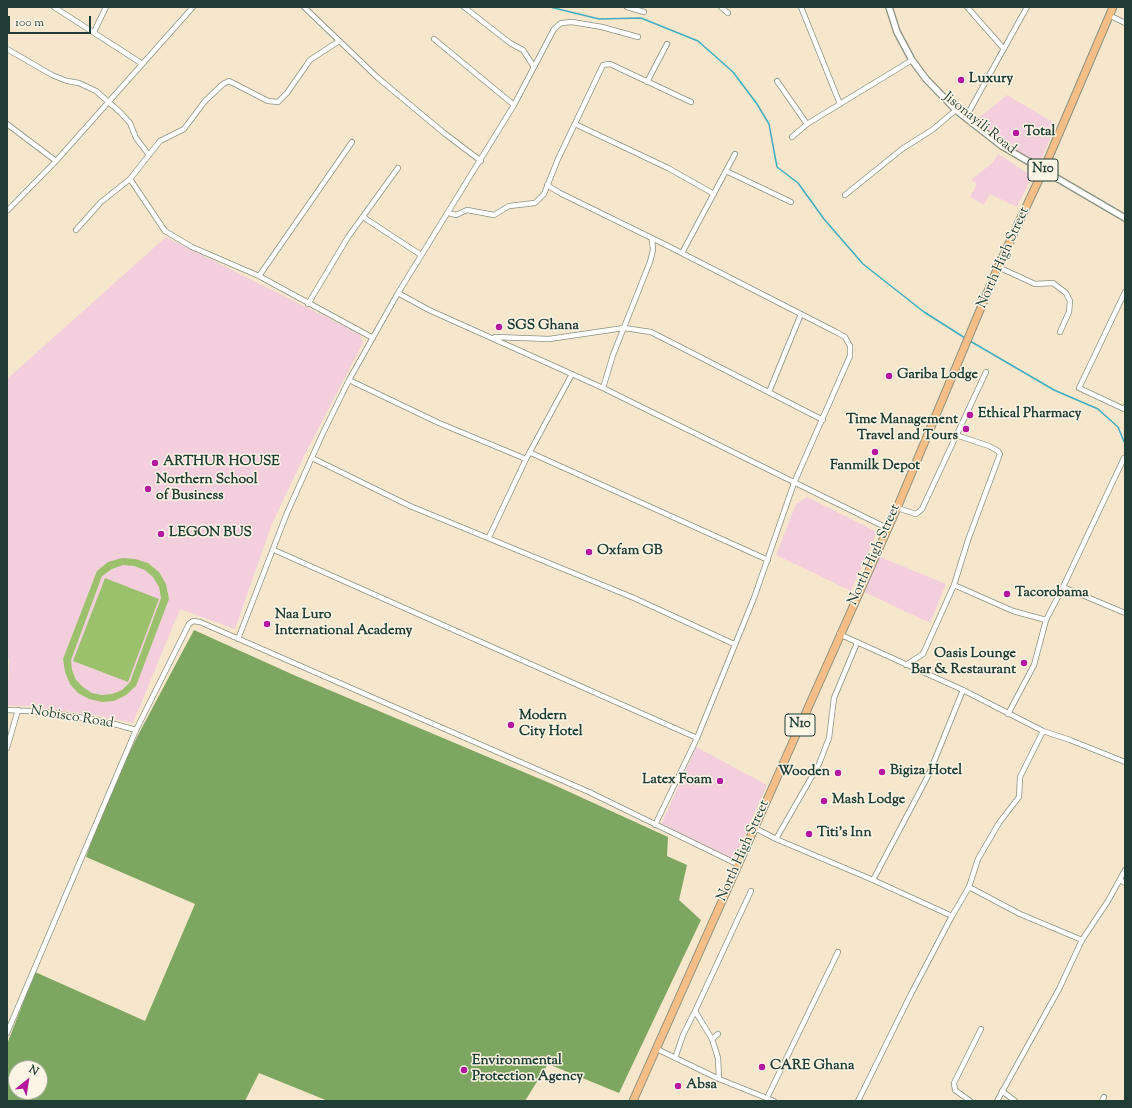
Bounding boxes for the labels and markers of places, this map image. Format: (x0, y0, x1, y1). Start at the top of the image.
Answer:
place label: Luxury (969, 72, 1013, 88)
marker: Luxury (956, 75, 966, 85)
place label: Total (1024, 125, 1055, 141)
marker: Total (1011, 128, 1021, 138)
place label: SGS Ghana (507, 319, 579, 335)
marker: SGS Ghana (494, 322, 504, 332)
place label: Gariba Lodge (897, 368, 978, 384)
marker: Gariba Lodge (884, 371, 894, 381)
place label: Ethical Pharmacy (978, 407, 1081, 423)
marker: Ethical Pharmacy (965, 410, 975, 420)
place label: Time Management Travel and Tours (846, 413, 958, 446)
marker: Time Management Travel and Tours (961, 424, 971, 434)
marker: Fanmilk Depot (870, 447, 880, 457)
place label: ARTHUR HOUSE (163, 455, 280, 471)
marker: ARTHUR HOUSE (150, 458, 160, 468)
place label: Fanmilk Depot (830, 459, 920, 475)
place label: Northern School of Business (156, 473, 258, 506)
marker: Northern School of Business (143, 484, 153, 494)
place label: LEGON BUS (169, 526, 252, 542)
marker: LEGON BUS (156, 529, 166, 539)
place label: Oxfam GB (597, 544, 663, 560)
marker: Oxfam GB (584, 547, 594, 557)
place label: Tacorobama (1015, 586, 1089, 602)
marker: Tacorobama (1002, 589, 1012, 599)
place label: Naa Luro International Academy (275, 608, 413, 640)
marker: Naa Luro International Academy (262, 619, 272, 629)
place label: Oasis Lounge Bar & Restaurant (911, 647, 1016, 680)
marker: Oasis Lounge Bar & Restaurant (1019, 658, 1029, 668)
place label: Modern City Hotel (519, 709, 583, 742)
marker: Modern City Hotel (506, 720, 516, 730)
place label: Bigiza Hotel (890, 764, 962, 780)
place label: Wooden (778, 765, 830, 781)
marker: Bigiza Hotel (877, 767, 887, 777)
marker: Wooden (833, 768, 843, 778)
place label: Latex Foam (642, 773, 712, 789)
marker: Latex Foam (715, 776, 725, 786)
place label: Mash Lodge (832, 793, 905, 809)
marker: Mash Lodge (819, 796, 829, 806)
place label: Titi's Inn (817, 826, 872, 842)
marker: Titi's Inn (804, 829, 814, 839)
place label: Environmental Protection Agency (472, 1054, 583, 1086)
place label: CARE Ghana (770, 1059, 854, 1075)
marker: CARE Ghana (757, 1062, 767, 1072)
marker: Environmental Protection Agency (459, 1065, 469, 1075)
place label: Absa (686, 1078, 717, 1094)
marker: Absa (673, 1081, 683, 1091)

